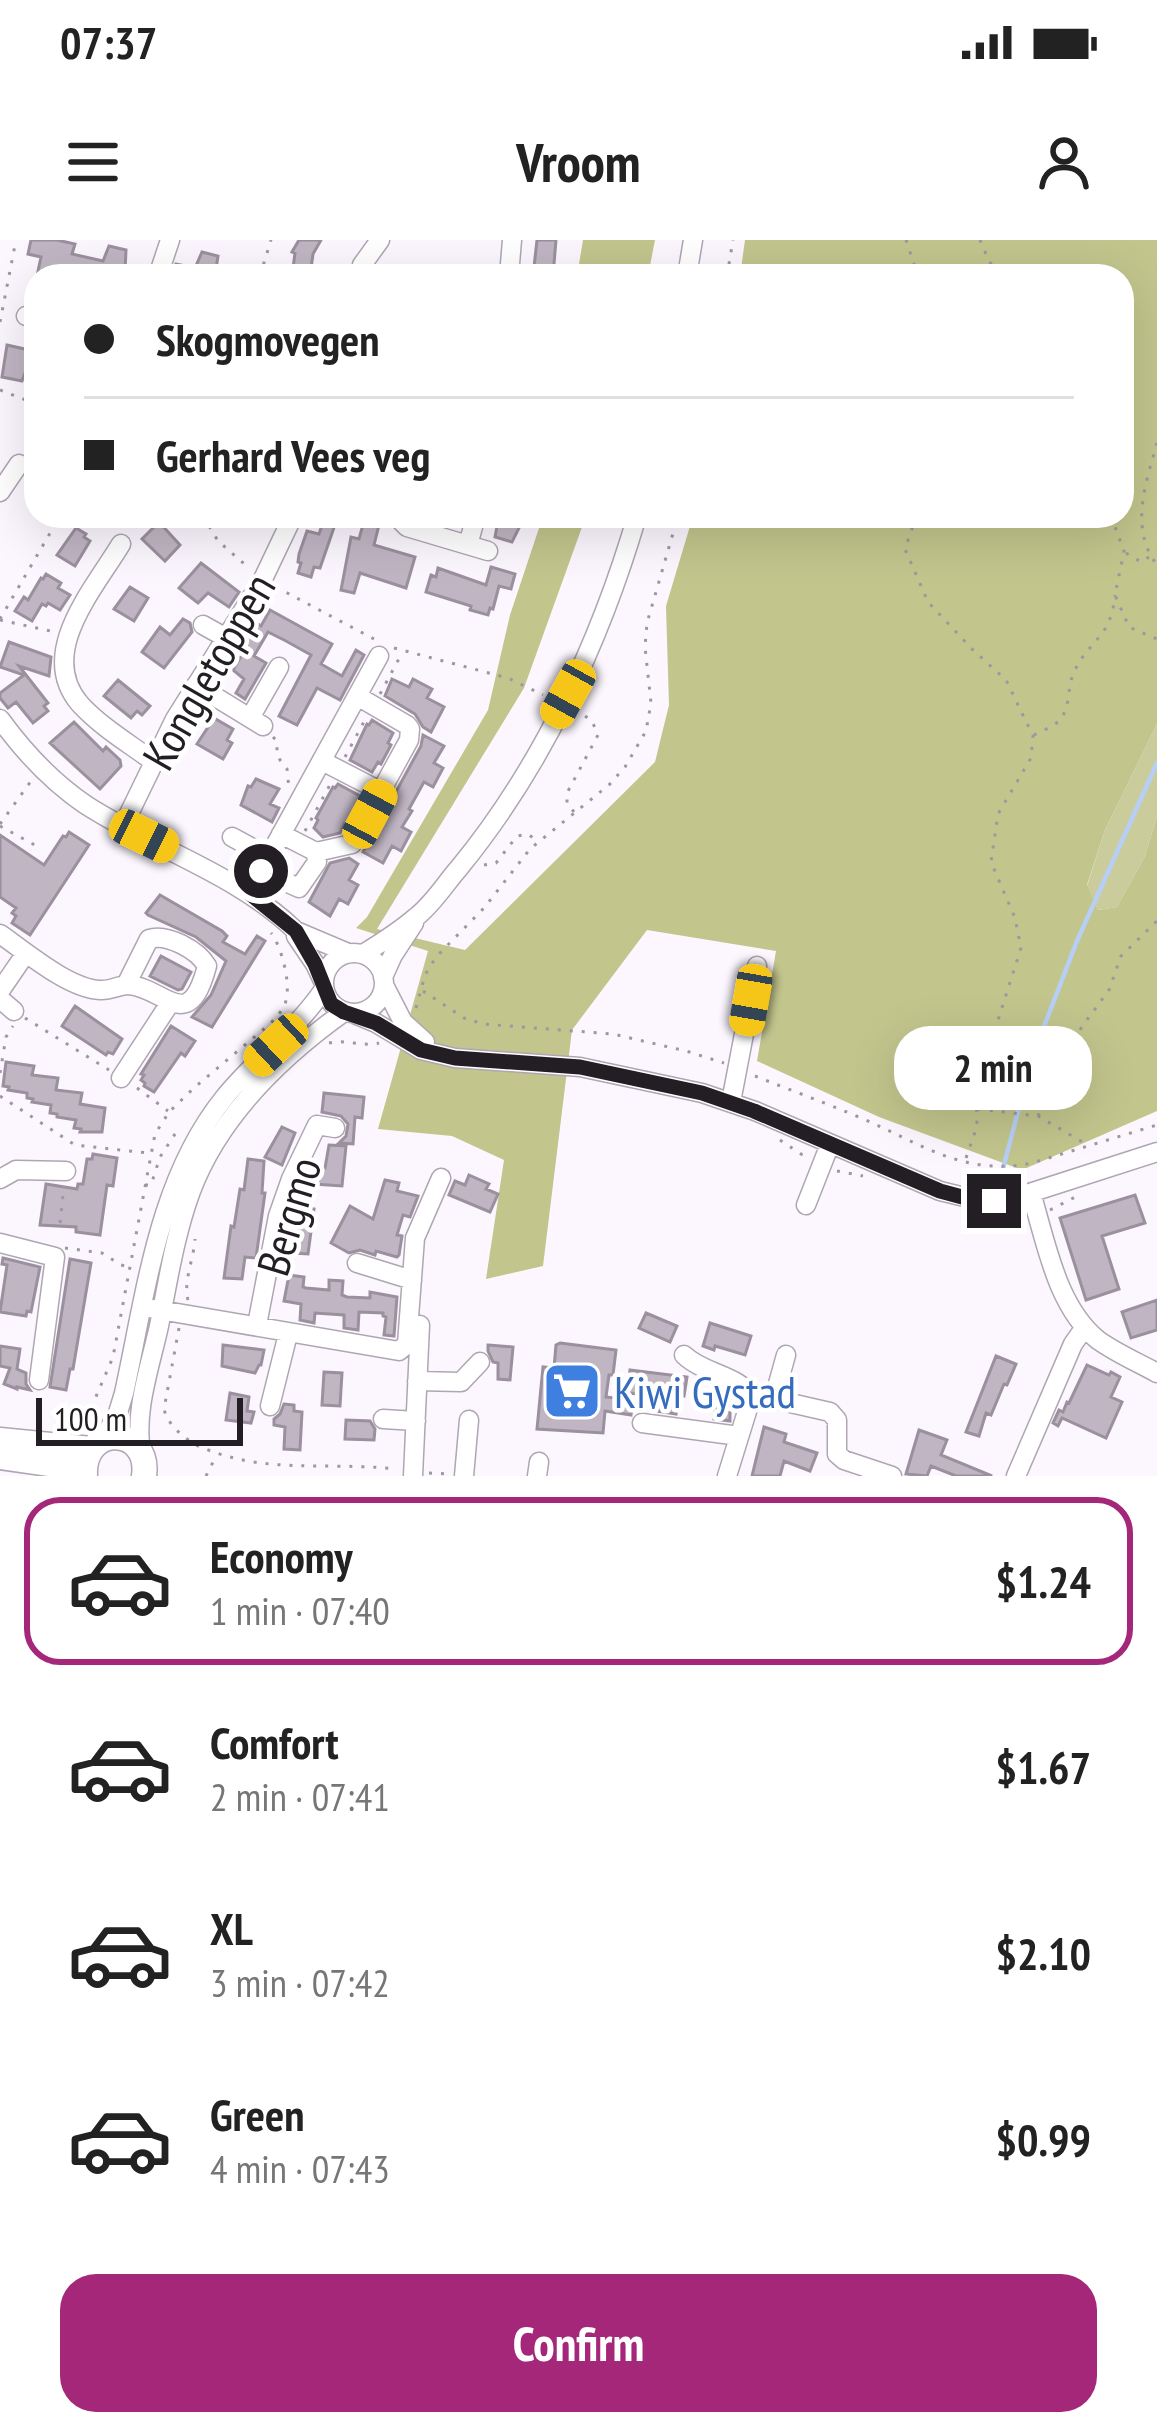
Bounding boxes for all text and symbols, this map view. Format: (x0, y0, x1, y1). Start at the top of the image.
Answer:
text: 07:37 (60, 13, 157, 71)
text: Vroom (516, 127, 641, 197)
icon: menu (60, 129, 126, 195)
icon: person (1031, 129, 1097, 195)
text: Skogmovegen (156, 310, 380, 368)
text: Gerhard Vees veg (156, 426, 431, 484)
street label: Kongletoppen (129, 562, 287, 780)
car (535, 654, 601, 734)
car (337, 774, 403, 854)
car (104, 804, 184, 868)
route start (234, 844, 288, 898)
car (727, 961, 775, 1039)
car (237, 1007, 315, 1083)
callout: 2 min (895, 1027, 1093, 1111)
text: 2 min (954, 1042, 1032, 1093)
street label: Bergmo (243, 1150, 333, 1282)
route end (967, 1174, 1021, 1228)
supermarket icon: Kiwi Gystad (541, 1360, 603, 1422)
place label: Kiwi Gystad (614, 1362, 796, 1420)
scale bar (36, 1392, 243, 1445)
text: 100 m (54, 1397, 127, 1440)
icon: car (66, 1527, 174, 1635)
text: Economy (210, 1527, 353, 1585)
text: $1.24 (995, 1552, 1091, 1610)
text: 1 min · 07:40 (210, 1585, 390, 1636)
icon: car (66, 1713, 174, 1821)
text: Comfort (210, 1713, 339, 1771)
text: $1.67 (995, 1738, 1091, 1796)
text: 2 min · 07:41 (210, 1771, 390, 1822)
icon: car (66, 1899, 174, 2007)
text: XL (210, 1899, 253, 1957)
text: $2.10 (995, 1924, 1091, 1982)
text: 3 min · 07:42 (210, 1957, 390, 2008)
icon: car (66, 2085, 174, 2193)
text: Green (210, 2085, 305, 2143)
text: $0.99 (995, 2110, 1091, 2168)
text: 4 min · 07:43 (210, 2143, 390, 2194)
button: Confirm (60, 2274, 1097, 2412)

